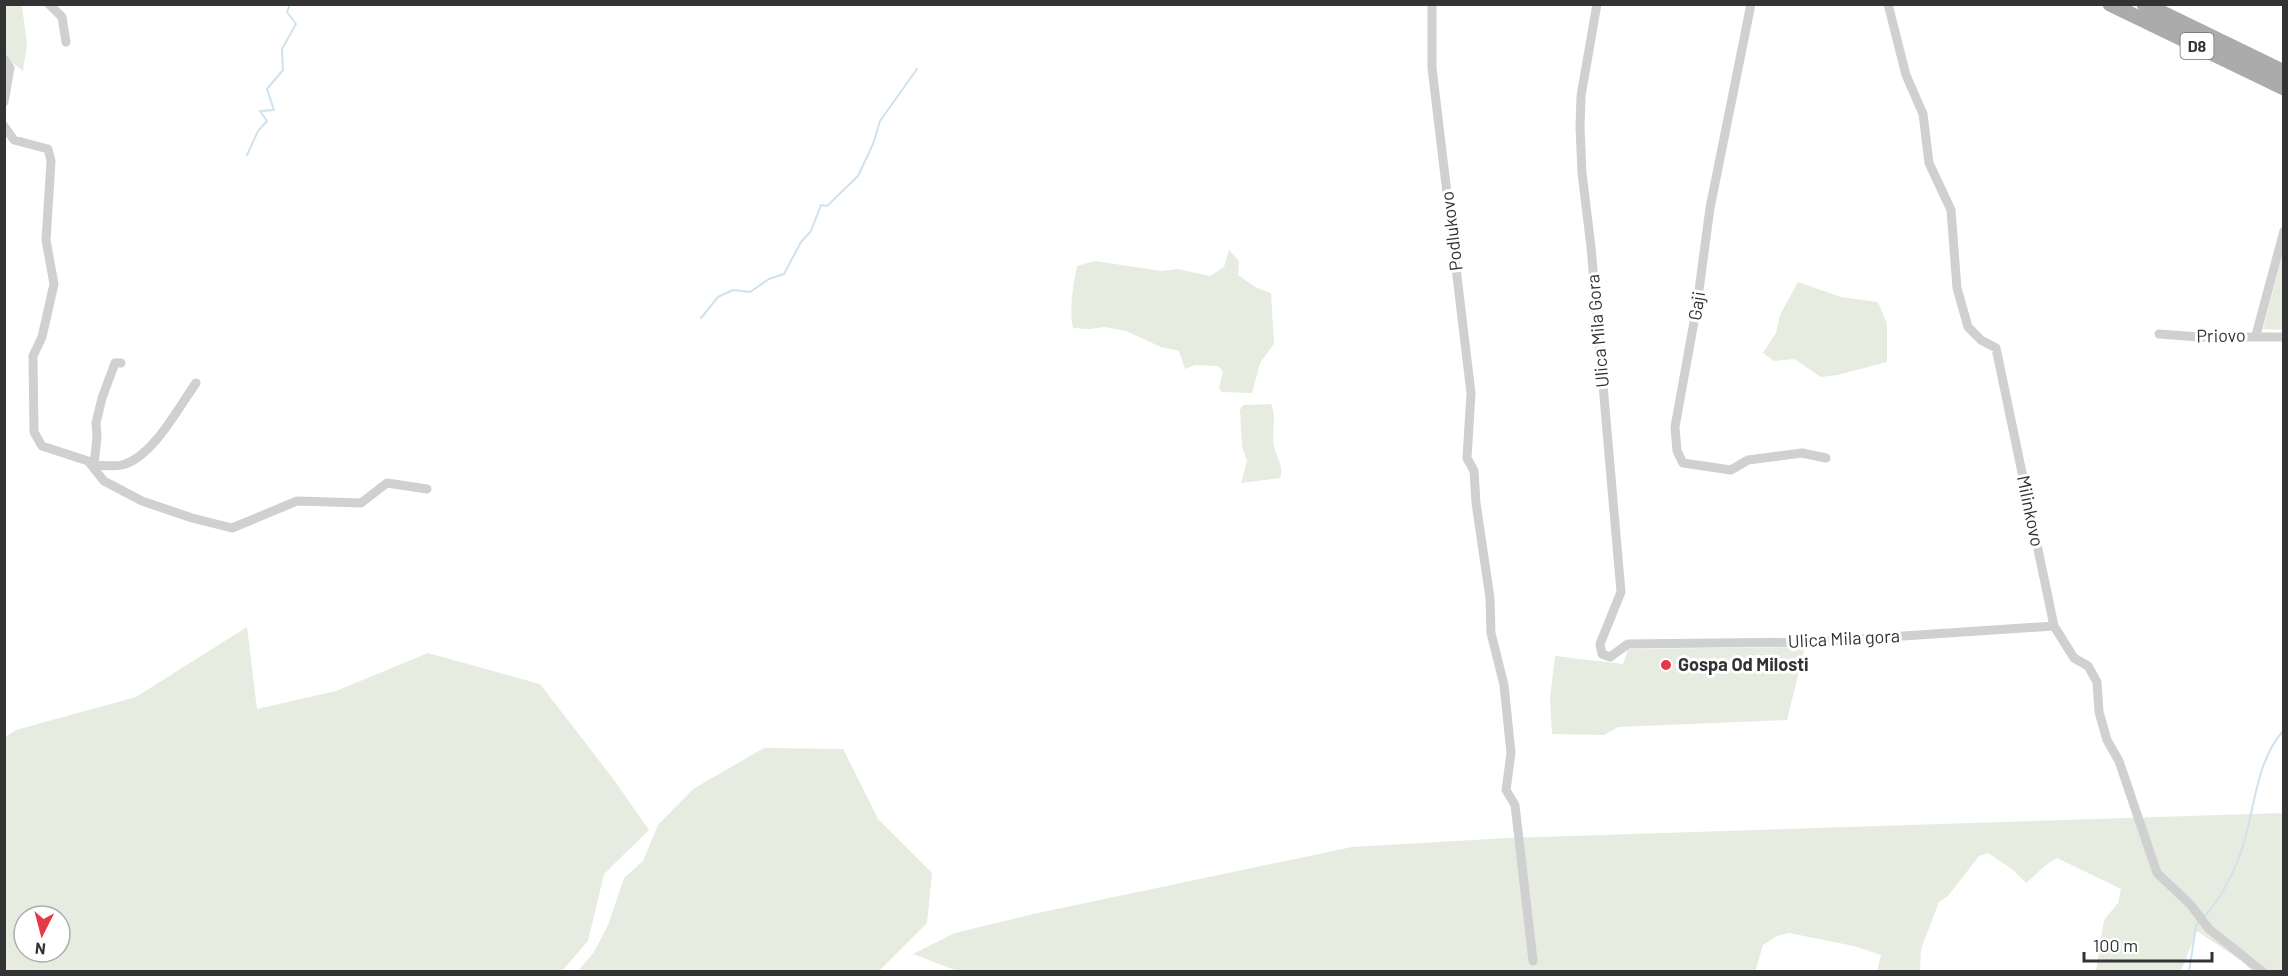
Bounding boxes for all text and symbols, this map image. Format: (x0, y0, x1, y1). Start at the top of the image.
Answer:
road number: D8 (2180, 33, 2214, 59)
street label: Podlukovo (1435, 190, 1467, 272)
street label: Ulica Mila Gora (1581, 274, 1613, 389)
street label: Gaji (1683, 290, 1709, 322)
street label: Priovo (2196, 324, 2246, 346)
street label: Milinkovo (2013, 473, 2049, 548)
street label: Ulica Mila gora (1787, 624, 1901, 652)
place label: Gospa Od Milosti (1678, 653, 1809, 675)
marker: Gospa Od Milosti (1659, 658, 1673, 672)
north arrow (12, 904, 72, 964)
scale bar (2084, 925, 2212, 963)
text: 100 m (2093, 934, 2138, 956)
text: N (34, 939, 47, 959)

